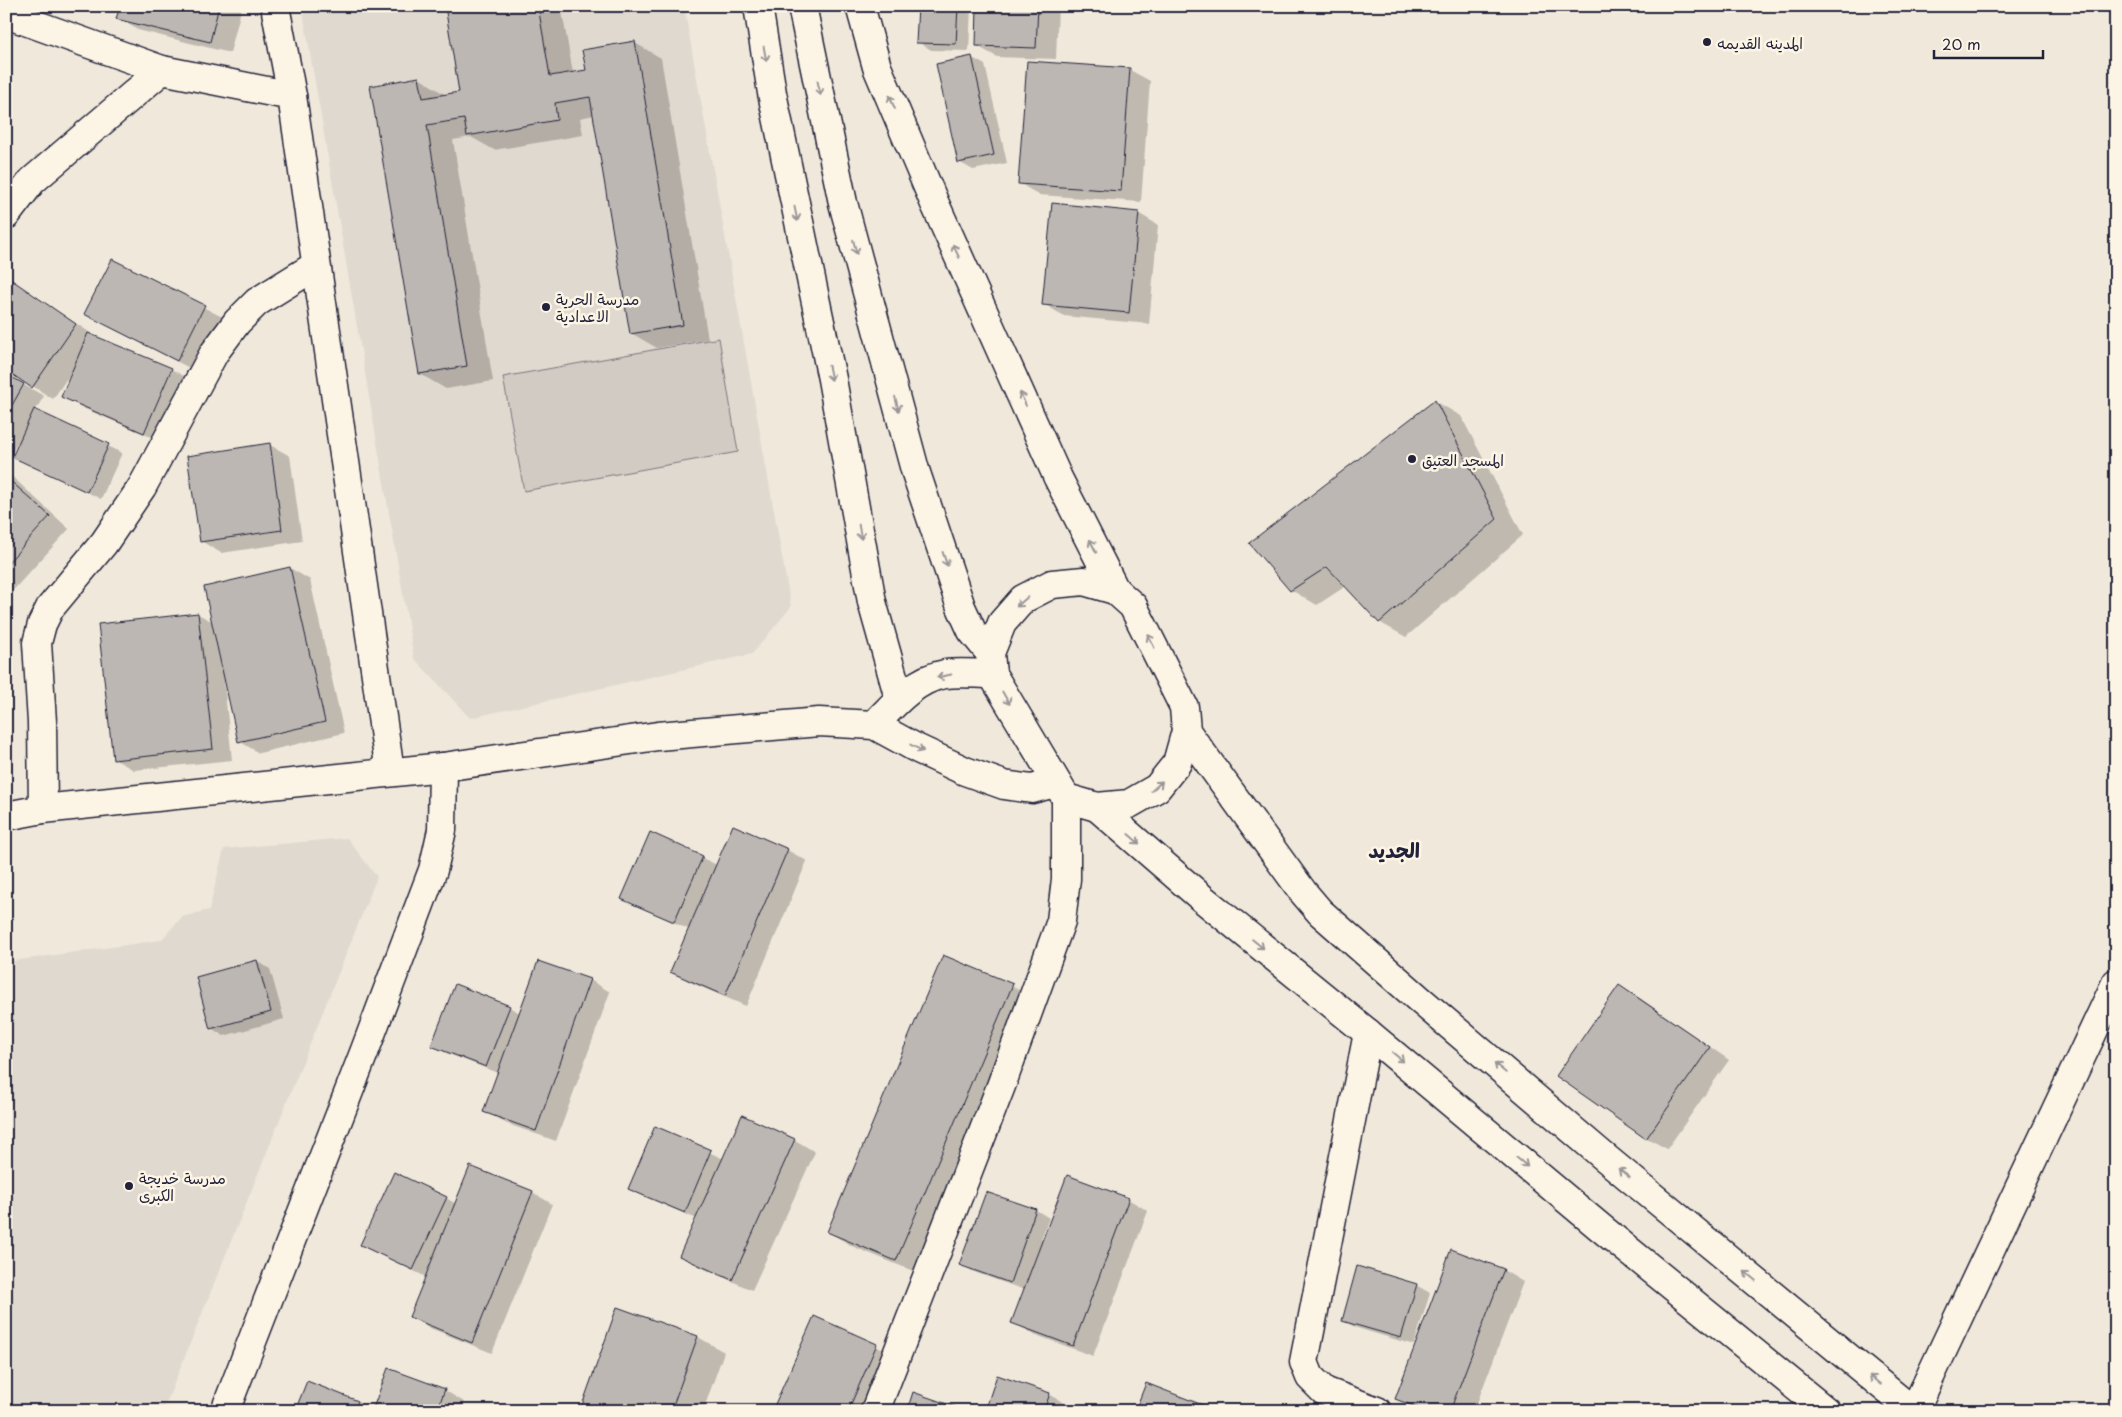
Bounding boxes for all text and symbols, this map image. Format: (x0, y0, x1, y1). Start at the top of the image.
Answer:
scale bar (1934, 28, 2043, 60)
place label: المدينه القديمه (1717, 31, 1803, 54)
text: 20 m (1942, 32, 1981, 55)
marker: المدينه القديمه (1701, 36, 1713, 48)
one-way arrow (761, 46, 771, 62)
one-way arrow (815, 80, 824, 96)
one-way arrow (887, 95, 896, 110)
one-way arrow (792, 205, 801, 221)
one-way arrow (851, 238, 860, 254)
one-way arrow (951, 244, 961, 259)
place label: مدرسة الحرية الاعدادية (556, 287, 639, 327)
marker: مدرسة الحرية الاعدادية (540, 301, 552, 313)
one-way arrow (826, 364, 836, 380)
one-way arrow (1018, 392, 1028, 407)
one-way arrow (893, 395, 902, 411)
place label: المسجد العتيق (1422, 448, 1504, 471)
marker: المسجد العتيق (1406, 453, 1418, 465)
one-way arrow (856, 524, 866, 540)
one-way arrow (1088, 539, 1097, 554)
one-way arrow (941, 551, 950, 566)
one-way arrow (1016, 596, 1029, 607)
one-way arrow (1145, 634, 1155, 649)
one-way arrow (936, 672, 952, 681)
one-way arrow (1002, 690, 1011, 705)
one-way arrow (909, 744, 924, 753)
one-way arrow (1150, 780, 1163, 792)
one-way arrow (1127, 834, 1140, 845)
district label: الجديد (1368, 835, 1420, 865)
one-way arrow (1251, 938, 1264, 949)
one-way arrow (1391, 1052, 1404, 1063)
one-way arrow (1494, 1063, 1507, 1074)
one-way arrow (1516, 1156, 1529, 1167)
place label: مدرسة خديجة الكبرى (139, 1166, 226, 1206)
one-way arrow (1618, 1168, 1631, 1179)
marker: مدرسة خديجة الكبرى (123, 1180, 135, 1192)
one-way arrow (1743, 1271, 1756, 1282)
one-way arrow (1869, 1374, 1882, 1385)

